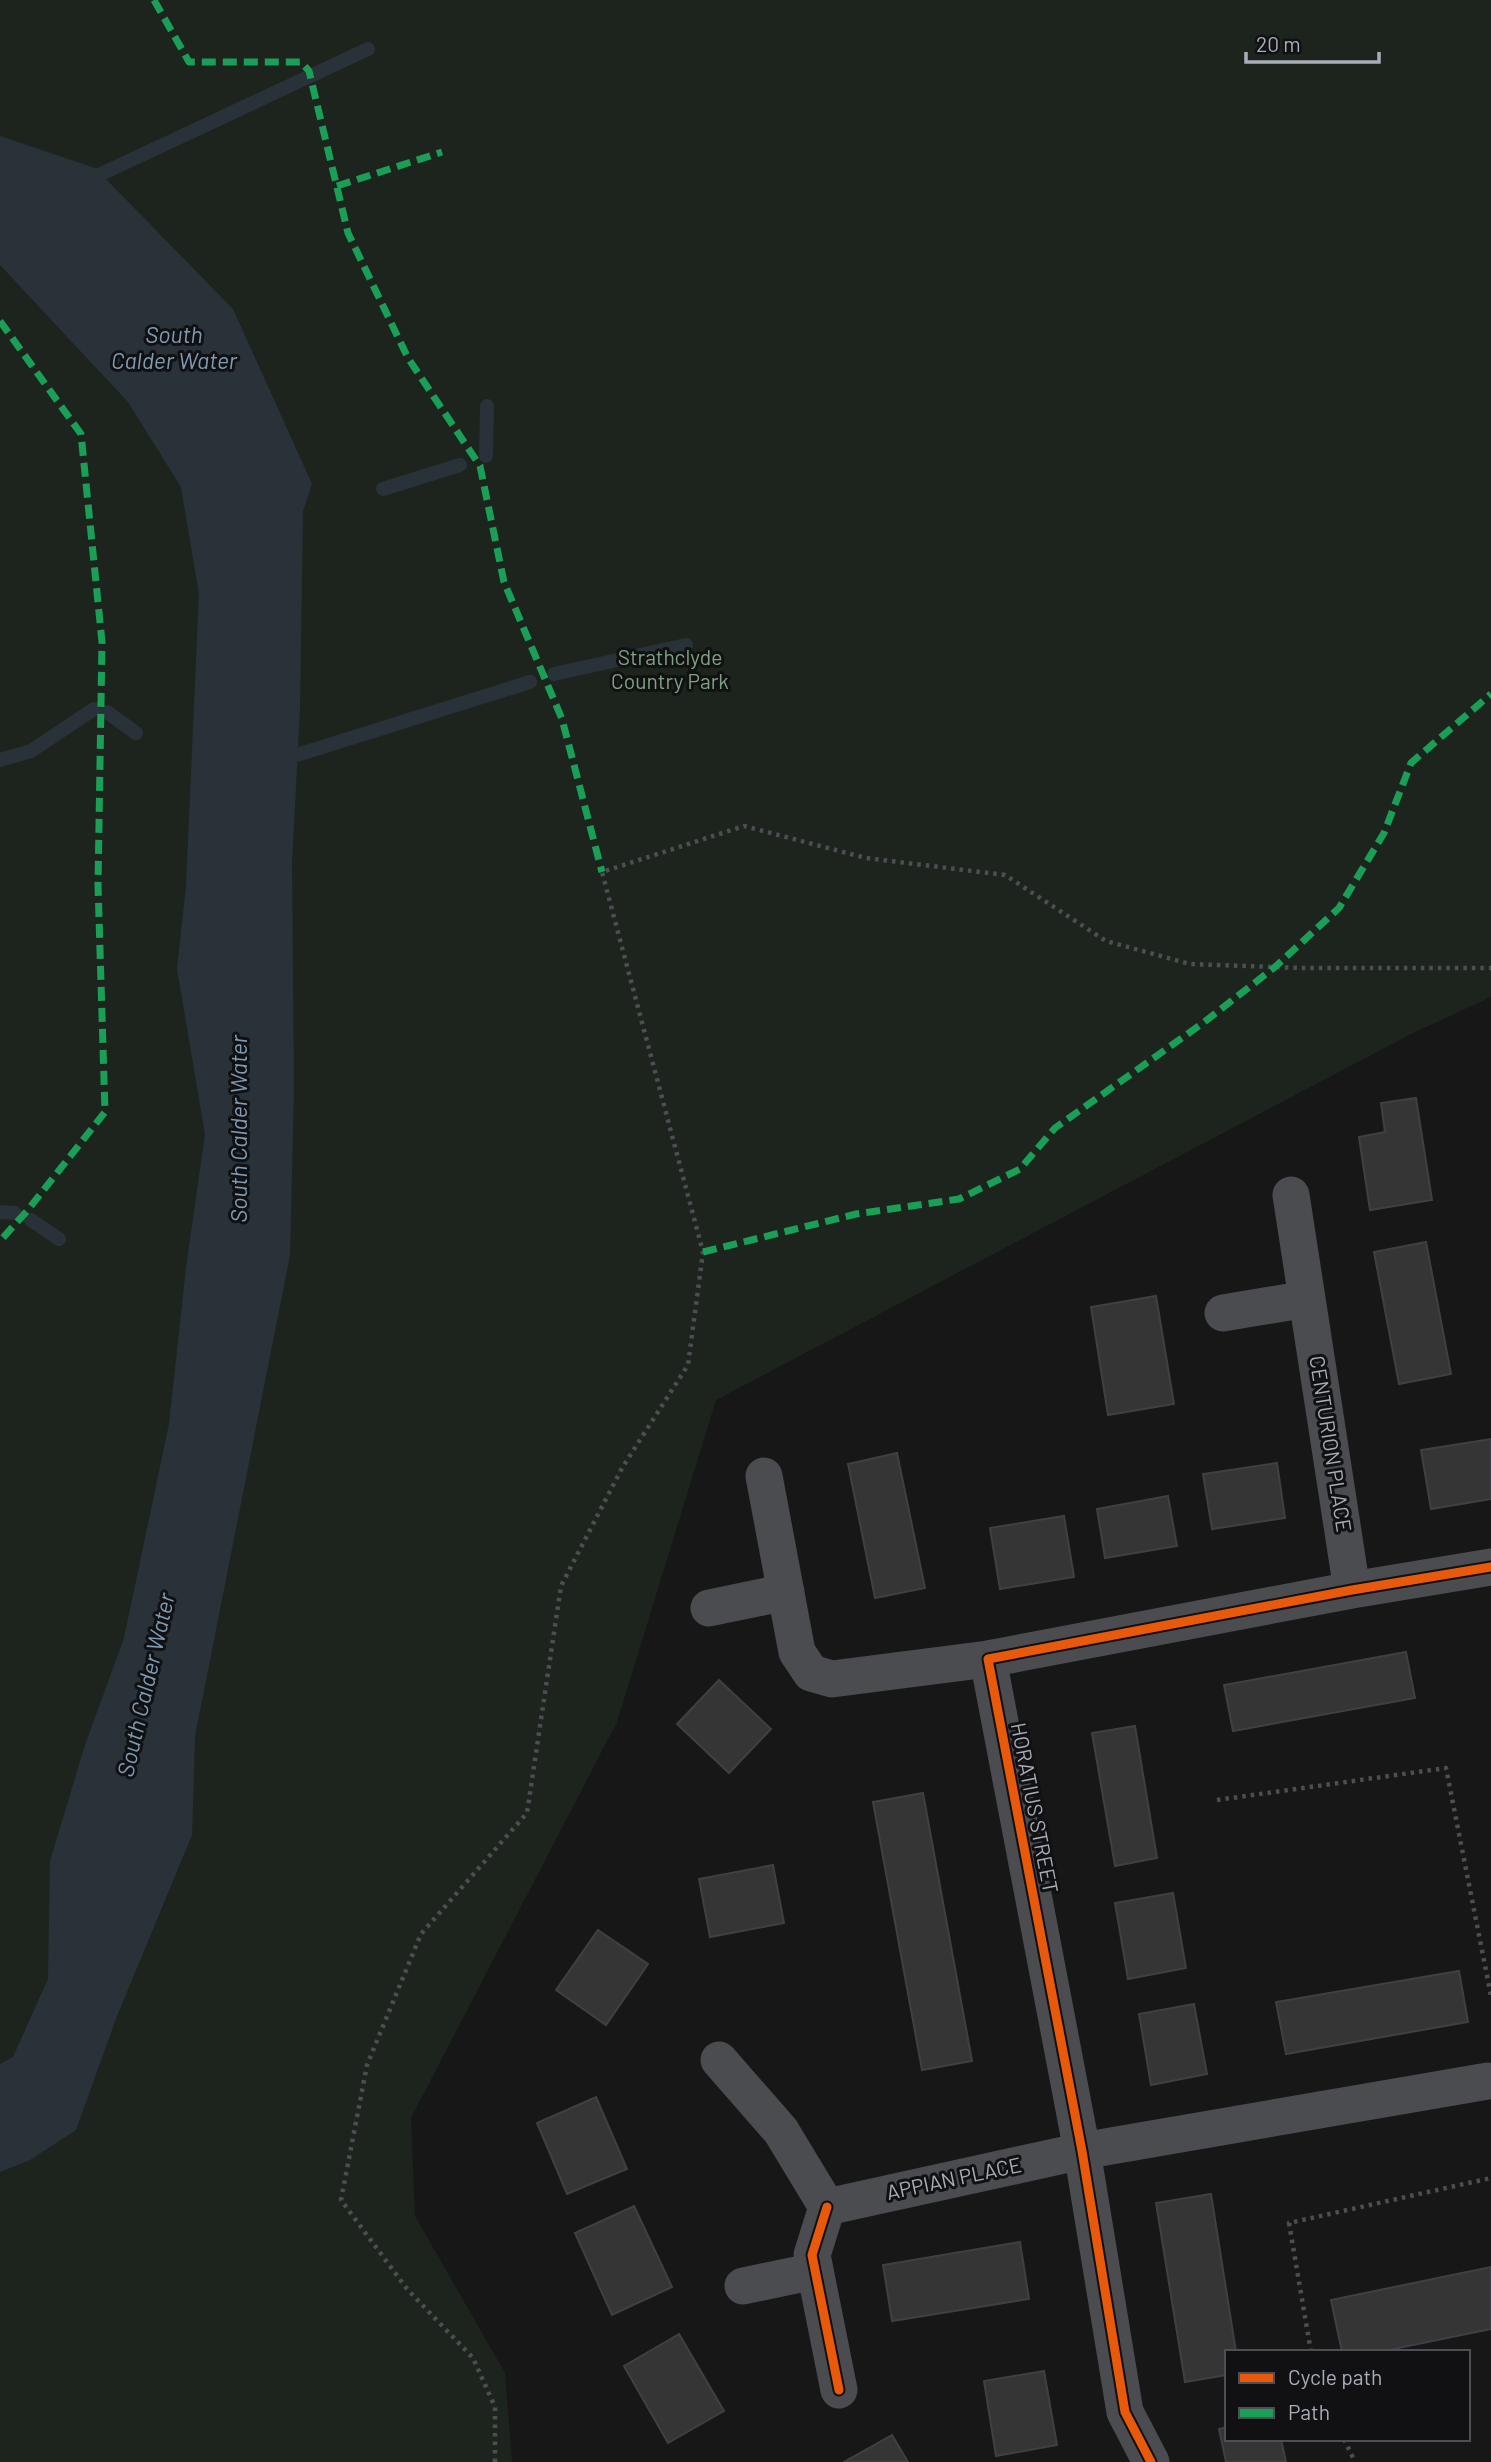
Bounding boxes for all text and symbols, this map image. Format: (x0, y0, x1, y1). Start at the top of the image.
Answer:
scale bar (1246, 21, 1379, 65)
text: 20 m (1256, 31, 1301, 56)
water label: South Calder Water (111, 320, 238, 374)
park label: Strathclyde Country Park (611, 644, 729, 693)
water label: South Calder Water (224, 1034, 252, 1223)
street label: CENTURION PLACE (1305, 1354, 1358, 1534)
water label: South Calder Water (110, 1589, 180, 1779)
street label: HORATIUS STREET (1007, 1720, 1064, 1895)
street label: APPIAN PLACE (884, 2151, 1023, 2204)
legend (1225, 2350, 1470, 2441)
text: Cycle path (1288, 2364, 1382, 2389)
text: Path (1288, 2399, 1330, 2424)

